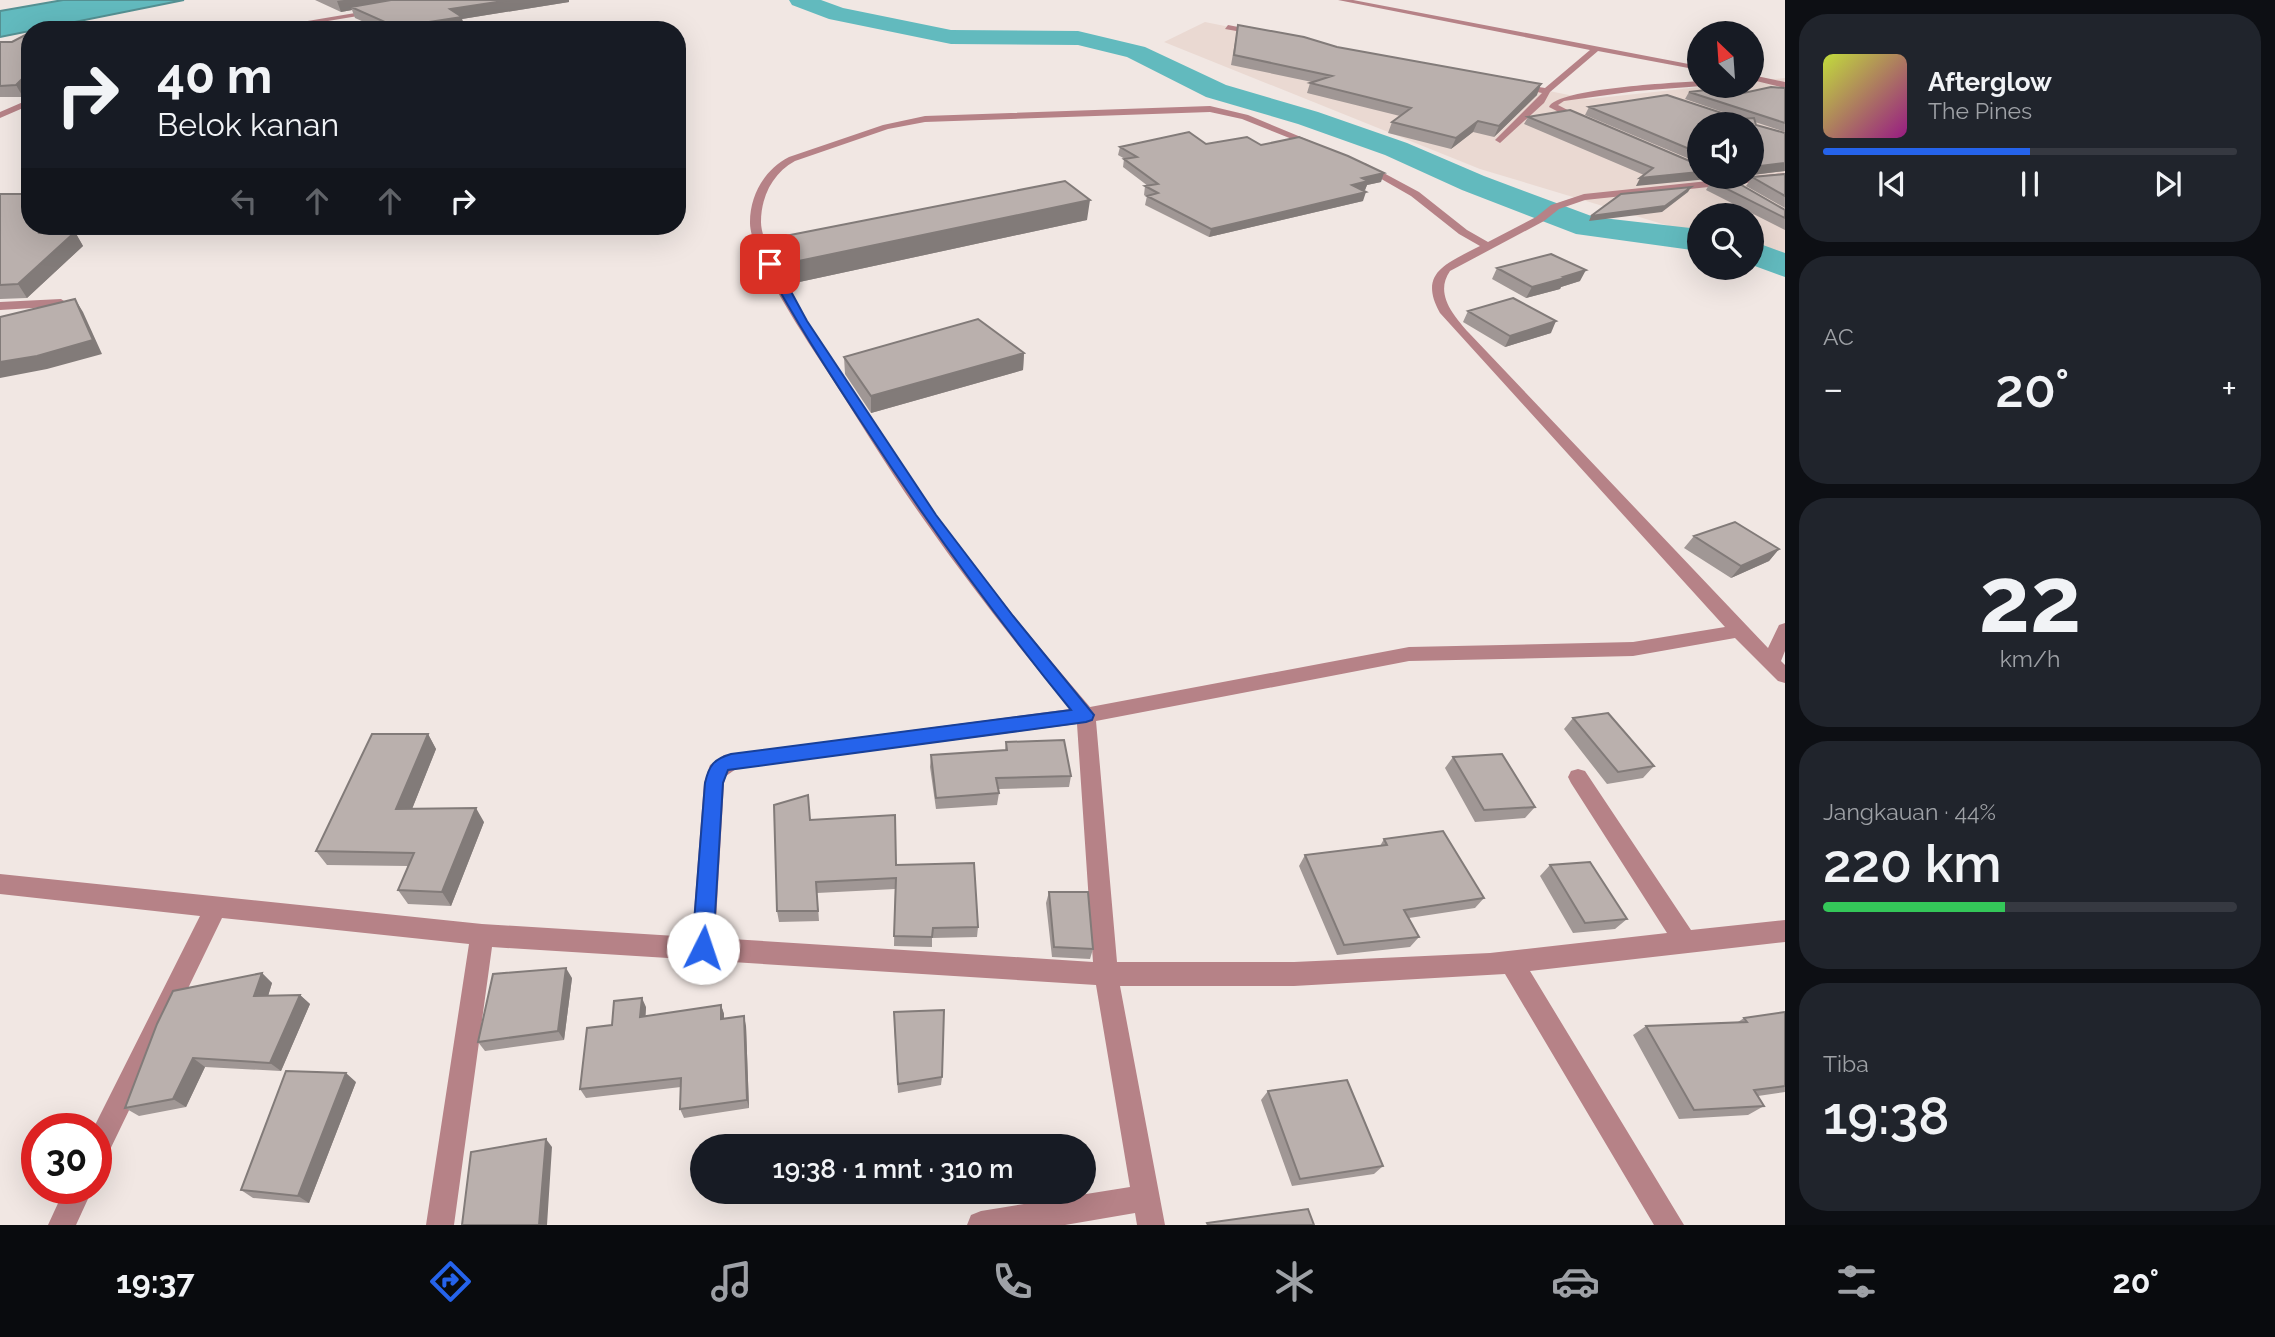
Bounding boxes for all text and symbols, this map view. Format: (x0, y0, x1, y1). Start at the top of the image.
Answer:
north arrow (1687, 21, 1764, 98)
map controls (1687, 21, 1764, 280)
text: 40 m (157, 47, 272, 104)
icon: right (42, 49, 133, 140)
text: Afterglow (1928, 67, 2052, 97)
text: The Pines (1928, 97, 2032, 124)
text: Belok kanan (157, 106, 339, 143)
button: sound (1687, 112, 1764, 189)
icon: previous (1873, 165, 1911, 203)
icon: pause (2011, 165, 2049, 203)
icon: next (2149, 165, 2187, 203)
icon: left (225, 182, 263, 220)
icon: ahead (298, 182, 336, 220)
icon: ahead (371, 182, 409, 220)
icon: right (444, 182, 482, 220)
button: search (1687, 203, 1764, 280)
pin (740, 234, 800, 294)
icon: arrive (751, 245, 789, 283)
text: AC (1823, 323, 1854, 350)
text: 20° (1995, 358, 2069, 419)
text: − (1823, 366, 1843, 411)
text: + (2221, 366, 2237, 411)
text: 22 (1979, 546, 2081, 653)
text: km/h (2000, 645, 2060, 672)
text: Jangkauan · 44% (1823, 798, 1996, 825)
text: 220 km (1823, 833, 2002, 894)
position arrow (666, 911, 740, 985)
text: Tiba (1823, 1050, 1869, 1077)
text: 19:38 (1823, 1085, 1950, 1146)
speed limit sign: 30 (21, 1113, 112, 1204)
text: 19:38 · 1 mnt · 310 m (773, 1154, 1013, 1184)
icon: directions (426, 1257, 475, 1306)
icon: music (707, 1257, 756, 1306)
icon: phone (988, 1257, 1037, 1306)
icon: climate (1270, 1257, 1319, 1306)
icon: car (1551, 1257, 1600, 1306)
icon: filters (1832, 1257, 1881, 1306)
text: 19:37 (116, 1263, 194, 1300)
text: 20° (2113, 1263, 2159, 1300)

